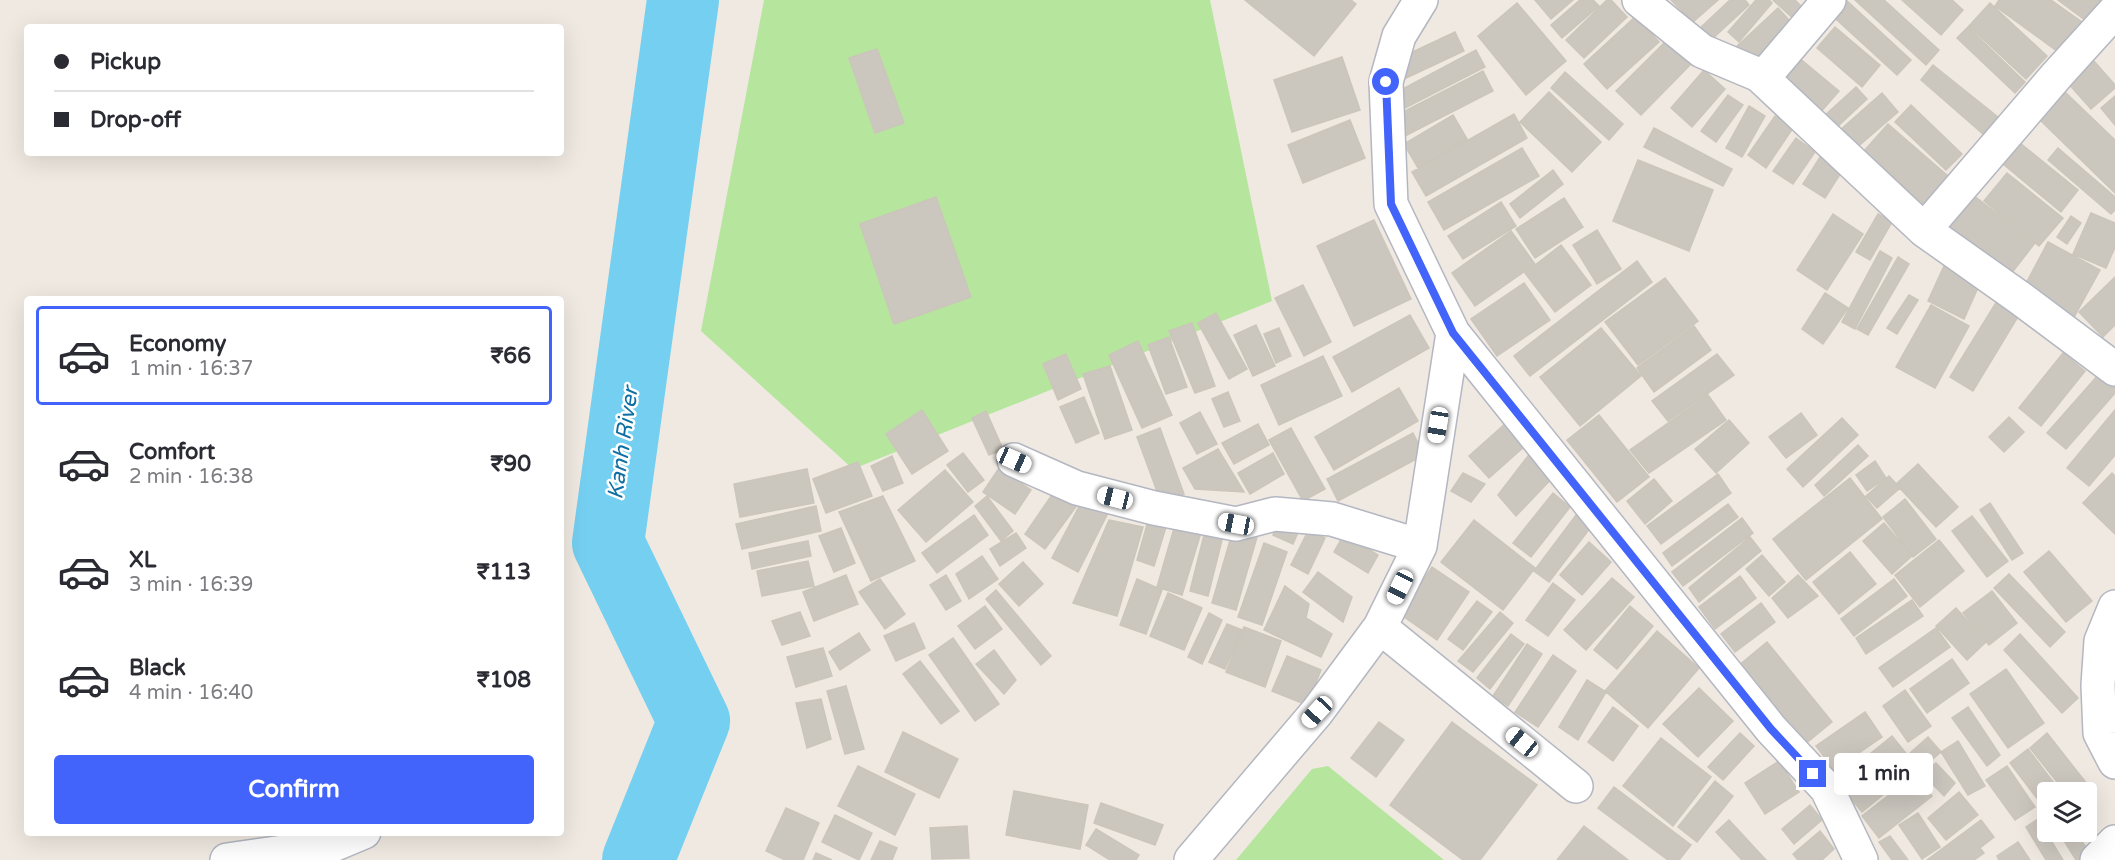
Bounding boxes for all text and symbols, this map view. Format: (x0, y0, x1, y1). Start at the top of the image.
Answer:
text: Pickup (90, 49, 161, 75)
route start (1372, 68, 1399, 95)
text: Drop-off (90, 107, 181, 133)
icon: car (57, 329, 111, 383)
text: Economy (129, 331, 226, 357)
text: ₹66 (490, 343, 531, 369)
text: 1 min · 16:37 (129, 357, 253, 381)
water label: Kanh River (602, 383, 644, 501)
car (1426, 406, 1450, 444)
icon: car (57, 437, 111, 491)
text: Comfort (129, 439, 215, 465)
car (994, 444, 1034, 476)
text: ₹90 (490, 451, 531, 477)
text: 2 min · 16:38 (129, 465, 253, 489)
car (1095, 485, 1135, 511)
car (1217, 512, 1255, 536)
icon: car (57, 545, 111, 599)
text: XL (129, 547, 156, 573)
text: ₹113 (477, 559, 531, 585)
car (1384, 567, 1416, 607)
text: 3 min · 16:39 (129, 573, 253, 597)
icon: car (57, 653, 111, 707)
text: Black (129, 655, 186, 681)
text: ₹108 (477, 667, 531, 693)
text: 4 min · 16:40 (129, 681, 253, 705)
car (1298, 693, 1336, 731)
car (1502, 724, 1542, 760)
callout: 1 min (1834, 753, 1933, 795)
button: Confirm (54, 755, 534, 824)
route end (1799, 760, 1826, 787)
text: 1 min (1857, 762, 1910, 786)
map controls (2037, 782, 2097, 842)
button: layers (2037, 782, 2097, 842)

